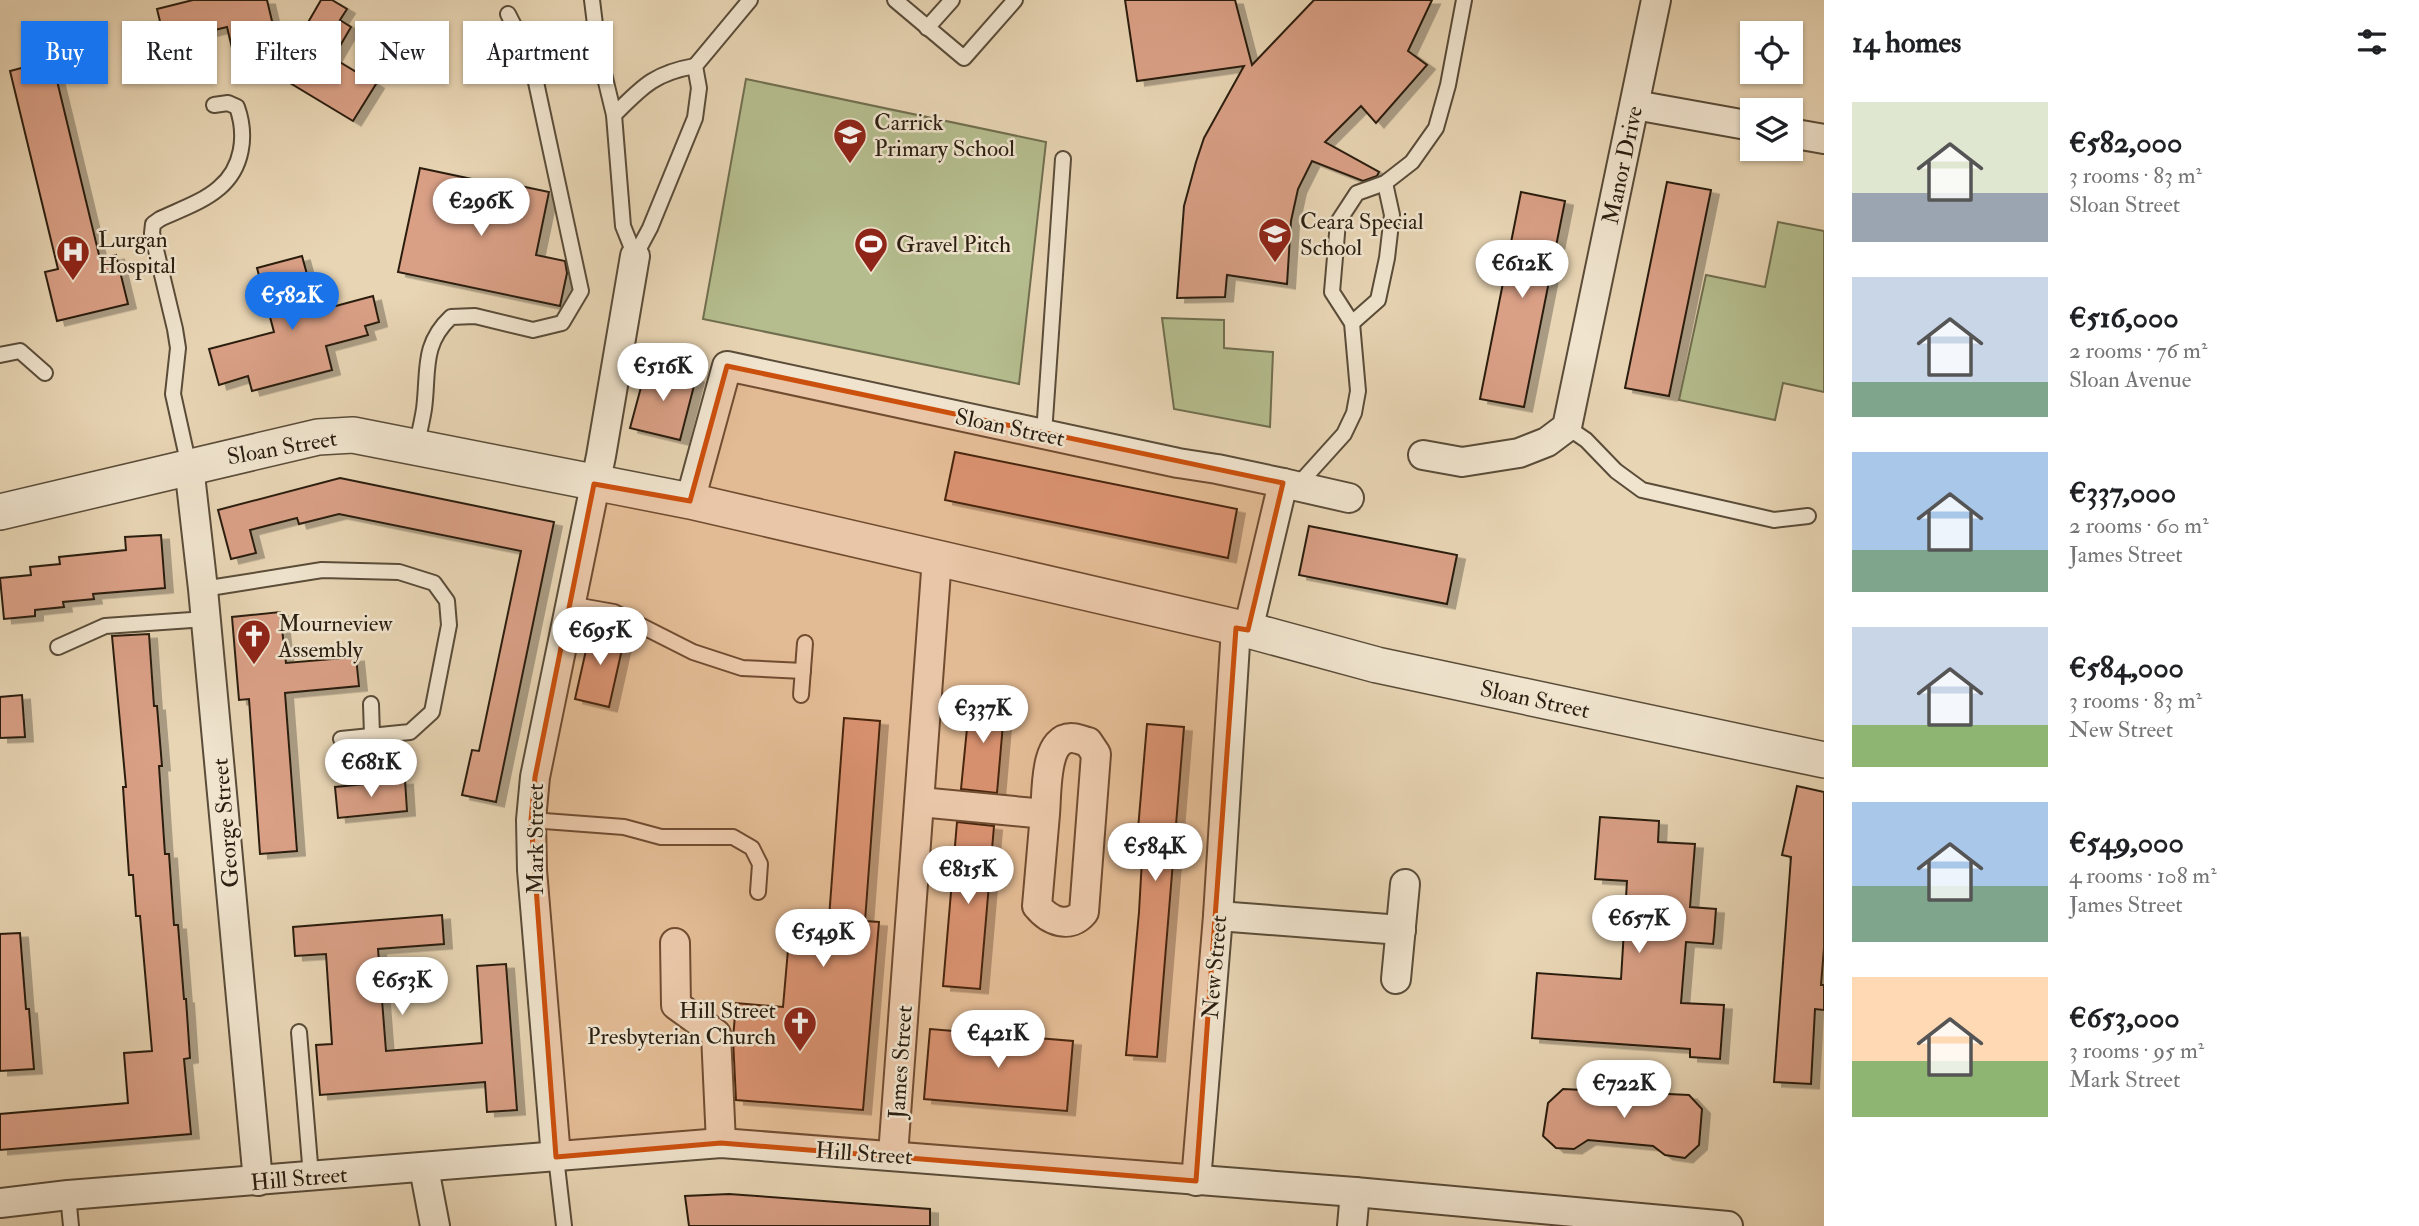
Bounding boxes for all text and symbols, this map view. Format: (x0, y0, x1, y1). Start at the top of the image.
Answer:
chip: Buy (21, 21, 108, 84)
chip: Rent (122, 21, 217, 84)
chip: Filters (231, 21, 341, 84)
chip: New (355, 21, 449, 84)
chip: Apartment (463, 21, 613, 84)
map controls (1740, 21, 1803, 161)
button: locate (1740, 21, 1803, 84)
icon: filters (2353, 23, 2391, 61)
text: 14 homes (1852, 24, 1961, 61)
button: layers (1740, 98, 1803, 161)
street label: Manor Drive (1596, 103, 1649, 227)
place label: Carrick Primary School (874, 108, 1015, 163)
school or university icon: Carrick Primary School (831, 116, 869, 165)
text: €582,000 (2069, 124, 2182, 161)
icon: home (1908, 130, 1992, 214)
text: 3 rooms · 83 m² (2069, 161, 2202, 190)
pin: €296K (432, 178, 530, 238)
text: €296K (449, 186, 513, 215)
text: Sloan Street (2069, 190, 2180, 219)
place label: Ceara Special School (1300, 207, 1424, 262)
school or university icon: Ceara Special School (1256, 215, 1294, 264)
place label: Lurgan Hospital (98, 225, 176, 281)
sports icon: Gravel Pitch (852, 225, 890, 274)
place label: Gravel Pitch (896, 230, 1011, 259)
hospital icon: Lurgan Hospital (54, 233, 92, 282)
pin: €612K (1473, 240, 1571, 300)
text: €612K (1492, 248, 1552, 277)
pin: €582K (243, 272, 341, 332)
text: €582K (261, 280, 323, 309)
text: €516,000 (2069, 299, 2179, 336)
icon: home (1908, 305, 1992, 389)
text: 2 rooms · 76 m² (2069, 336, 2207, 365)
pin: €516K (614, 344, 712, 403)
text: €516K (633, 351, 693, 380)
text: Sloan Avenue (2069, 365, 2191, 394)
street label: Sloan Street (952, 402, 1067, 453)
street label: Sloan Street (225, 424, 339, 471)
text: €337,000 (2069, 474, 2176, 511)
icon: home (1908, 480, 1992, 564)
text: 2 rooms · 60 m² (2069, 511, 2209, 540)
text: James Street (2069, 540, 2183, 569)
pin: €695K (551, 608, 649, 667)
place label: Mourneview Assembly (277, 609, 393, 664)
text: €695K (568, 615, 632, 644)
church icon: Mourneview Assembly (235, 617, 273, 666)
text: €584,000 (2069, 649, 2184, 686)
icon: home (1908, 655, 1992, 739)
street label: Sloan Street (1477, 674, 1592, 725)
pin: €337K (934, 686, 1032, 745)
text: 3 rooms · 83 m² (2069, 686, 2202, 715)
text: €337K (954, 693, 1012, 722)
text: New Street (2069, 715, 2173, 744)
pin: €681K (322, 740, 420, 799)
text: €681K (341, 747, 401, 776)
street label: George Street (205, 757, 246, 889)
street label: Mark Street (521, 783, 550, 895)
pin: €584K (1106, 824, 1204, 883)
text: €549,000 (2069, 824, 2184, 861)
icon: home (1908, 830, 1992, 914)
text: €584K (1124, 831, 1186, 860)
pin: €815K (919, 846, 1017, 906)
text: €815K (939, 854, 997, 883)
text: 4 rooms · 108 m² (2069, 861, 2217, 890)
text: James Street (2069, 890, 2183, 919)
pin: €657K (1590, 895, 1688, 955)
text: €657K (1608, 903, 1670, 932)
pin: €549K (774, 909, 872, 969)
street label: New Street (1196, 914, 1233, 1020)
text: €549K (791, 917, 855, 946)
pin: €653K (353, 958, 451, 1017)
text: €653K (372, 965, 432, 994)
place label: Hill Street Presbyterian Church (587, 996, 776, 1051)
text: €653,000 (2069, 999, 2180, 1036)
church icon: Hill Street Presbyterian Church (781, 1004, 819, 1053)
street label: James Street (882, 1004, 919, 1121)
icon: home (1908, 1005, 1992, 1089)
pin: €421K (949, 1010, 1047, 1070)
text: €421K (967, 1018, 1029, 1047)
text: 3 rooms · 95 m² (2069, 1036, 2204, 1065)
pin: €722K (1575, 1060, 1673, 1120)
text: Mark Street (2069, 1065, 2180, 1094)
text: €722K (1592, 1068, 1656, 1097)
street label: Hill Street (815, 1136, 913, 1171)
street label: Hill Street (249, 1160, 349, 1197)

